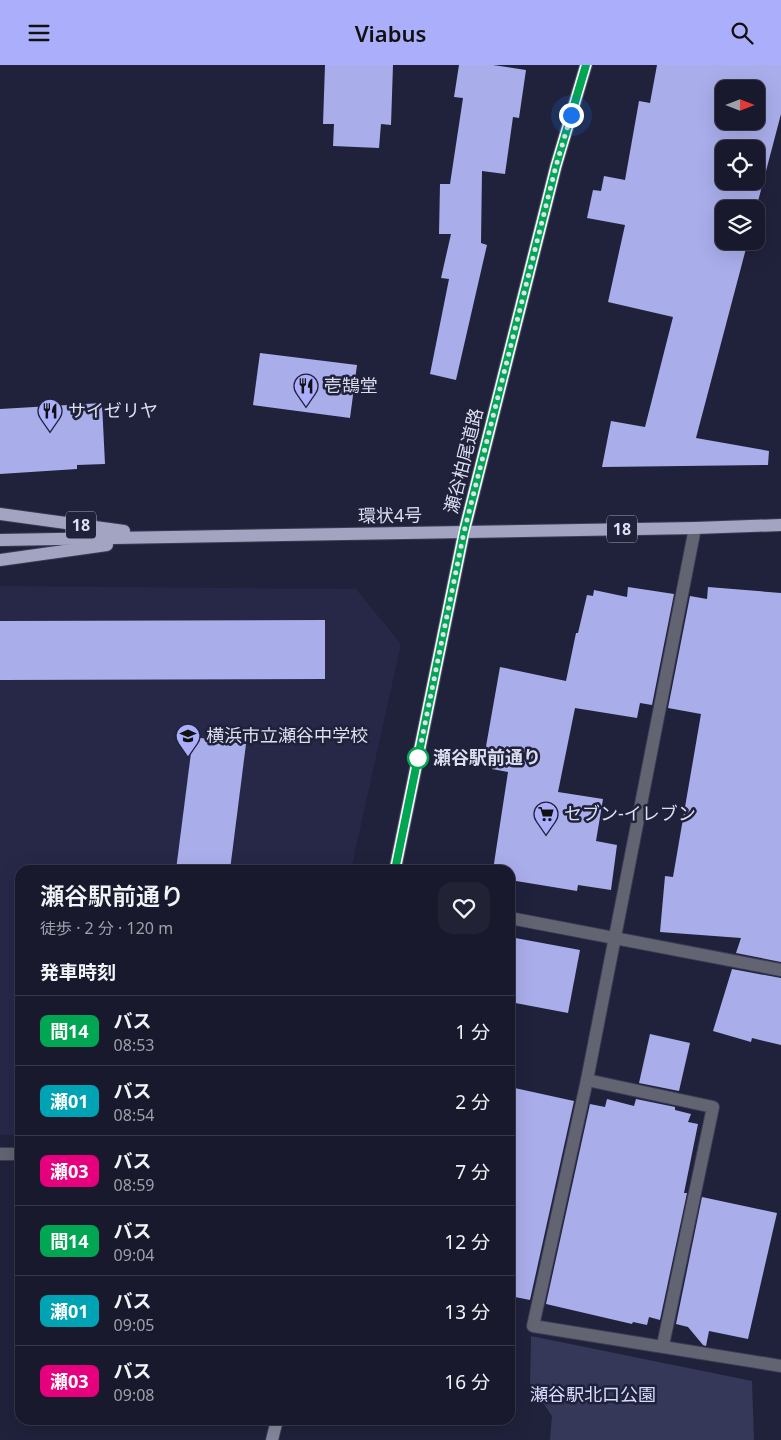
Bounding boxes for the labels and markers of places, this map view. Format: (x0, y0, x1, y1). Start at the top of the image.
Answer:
restaurant icon: 壱鵠堂 (293, 373, 319, 407)
place label: 壱鵠堂 (324, 373, 378, 397)
restaurant icon: サイゼリヤ (37, 398, 63, 432)
place label: サイゼリヤ (68, 398, 158, 422)
school or university icon: 横浜市立瀬谷中学校 (175, 723, 201, 757)
place label: 横浜市立瀬谷中学校 (206, 723, 368, 747)
place label: 瀬谷駅前通り (433, 745, 541, 769)
marker: 瀬谷駅前通り (407, 747, 429, 769)
supermarket icon: セブン-イレブン (533, 801, 559, 835)
place label: セブン-イレブン (564, 801, 696, 825)

